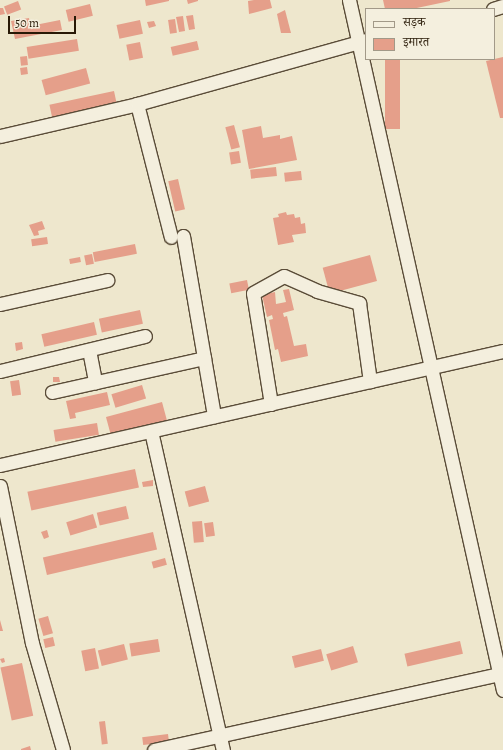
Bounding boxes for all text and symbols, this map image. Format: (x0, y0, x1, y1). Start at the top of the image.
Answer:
scale bar (10, 8, 78, 34)
legend (365, 8, 495, 60)
text: सड़क (403, 14, 426, 30)
text: 50 m (15, 15, 39, 31)
text: इमारत (403, 34, 429, 50)

